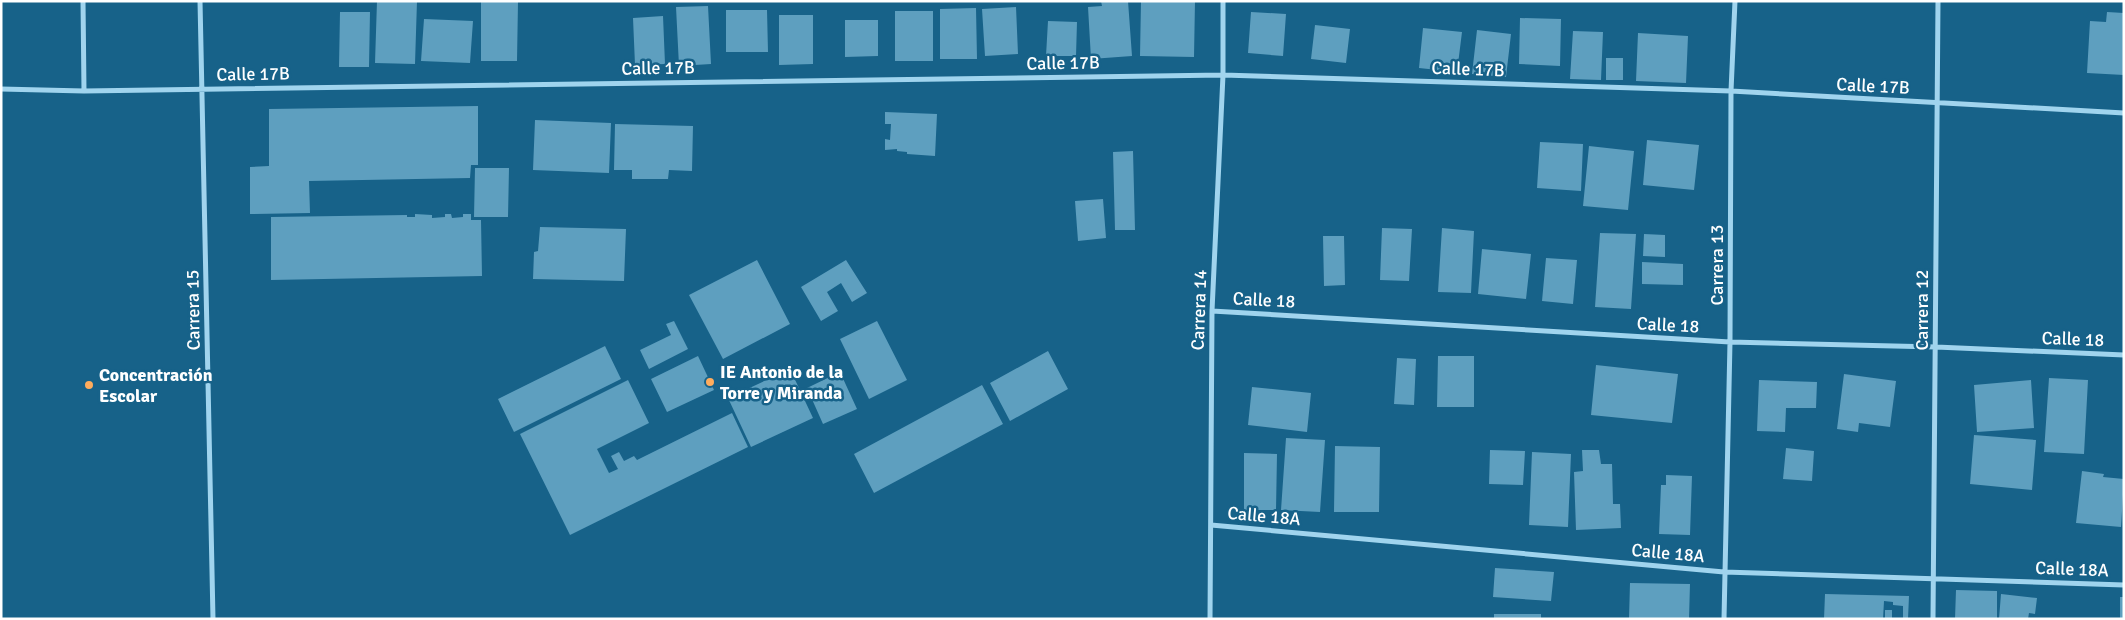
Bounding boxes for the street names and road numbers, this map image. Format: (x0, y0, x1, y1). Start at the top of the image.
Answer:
street label: Calle 17B (1026, 51, 1100, 75)
street label: Calle 17B (621, 56, 695, 80)
street label: Calle 17B (1431, 57, 1505, 81)
street label: Calle 17B (216, 62, 290, 86)
street label: Calle 17B (1836, 73, 1910, 99)
street label: Carrera 13 (1706, 225, 1728, 305)
street label: Carrera 15 (181, 269, 205, 351)
street label: Carrera 14 (1187, 269, 1211, 351)
street label: Carrera 12 (1911, 270, 1933, 350)
street label: Calle 18 (1232, 287, 1296, 313)
street label: Calle 18 (1636, 312, 1700, 338)
street label: Calle 18 (2041, 327, 2105, 351)
street label: Calle 18A (1226, 502, 1302, 530)
street label: Calle 18A (1630, 539, 1706, 567)
street label: Calle 18A (2035, 557, 2109, 581)

